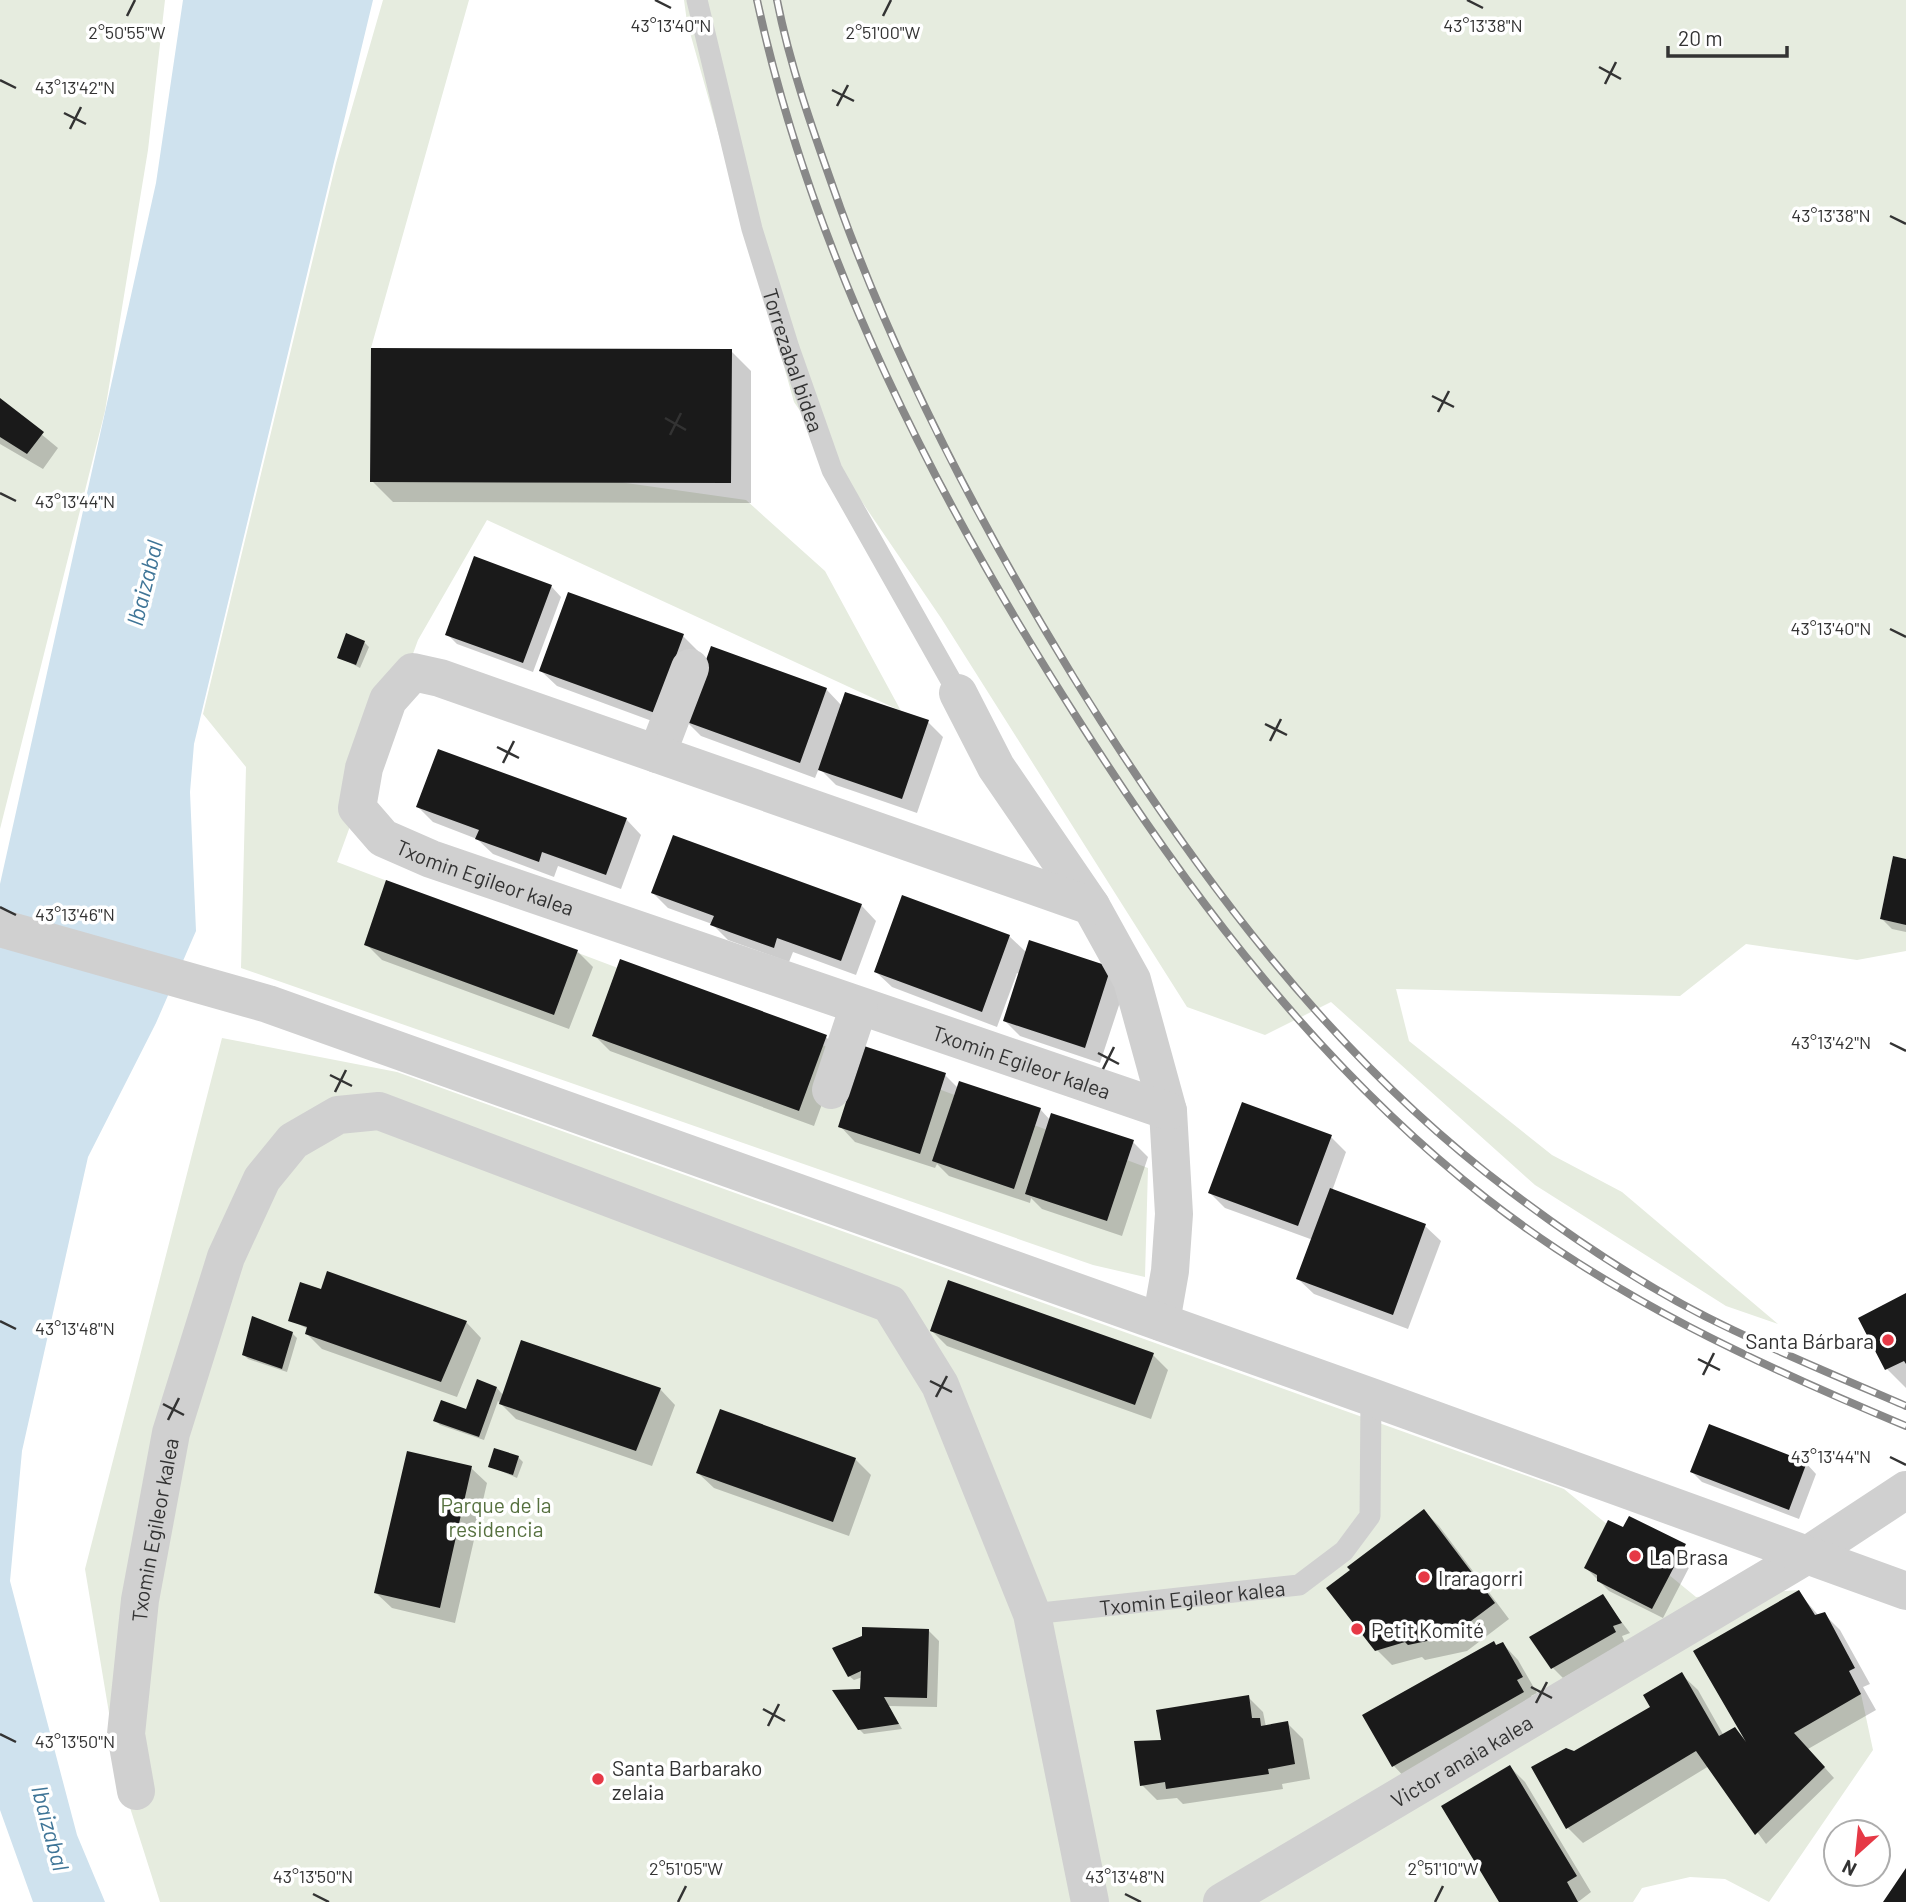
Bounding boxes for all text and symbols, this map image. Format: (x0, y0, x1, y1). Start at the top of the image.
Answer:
text: 43°13'40"N (631, 14, 711, 36)
text: 43°13'38"N (1443, 14, 1523, 36)
scale bar (1668, 14, 1787, 58)
text: 2°50'55"W (88, 21, 166, 43)
text: 2°51'00"W (846, 21, 921, 43)
text: 20 m (1678, 25, 1723, 50)
text: 43°13'42"N (35, 76, 115, 98)
text: 43°13'38"N (1791, 204, 1871, 226)
street label: Torrezabal bidea (759, 285, 830, 435)
text: 43°13'44"N (35, 490, 115, 512)
water label: Ibaizabal (120, 537, 168, 629)
text: 43°13'40"N (1791, 617, 1871, 639)
street label: Txomin Egileor kalea (393, 833, 578, 920)
text: 43°13'46"N (35, 903, 115, 925)
street label: Txomin Egileor kalea (929, 1019, 1114, 1103)
text: 43°13'42"N (1791, 1031, 1871, 1053)
text: 43°13'48"N (35, 1317, 115, 1339)
place label: Santa Bárbara (1745, 1328, 1874, 1353)
marker: Santa Bárbara (1880, 1332, 1896, 1348)
street label: Txomin Egileor kalea (125, 1436, 182, 1623)
text: 43°13'44"N (1791, 1445, 1871, 1467)
park label: Parque de la residencia (440, 1492, 552, 1541)
place label: La Brasa (1649, 1544, 1728, 1569)
marker: La Brasa (1627, 1548, 1643, 1564)
place label: Iraragorri (1438, 1565, 1523, 1590)
marker: Iraragorri (1416, 1569, 1432, 1585)
street label: Txomin Egileor kalea (1098, 1574, 1286, 1619)
place label: Petit Komité (1371, 1617, 1484, 1642)
marker: Petit Komité (1349, 1621, 1365, 1637)
street label: Victor anaia kalea (1386, 1709, 1536, 1812)
text: 43°13'50"N (35, 1730, 115, 1752)
place label: Santa Barbarako zelaia (612, 1755, 762, 1804)
marker: Santa Barbarako zelaia (590, 1771, 606, 1787)
water label: Ibaizabal (26, 1782, 76, 1874)
north arrow (1822, 1818, 1892, 1888)
text: N (1838, 1855, 1860, 1882)
text: 2°51'05"W (649, 1857, 723, 1879)
text: 2°51'10"W (1408, 1857, 1479, 1879)
text: 43°13'50"N (273, 1865, 353, 1887)
text: 43°13'48"N (1085, 1865, 1165, 1887)

